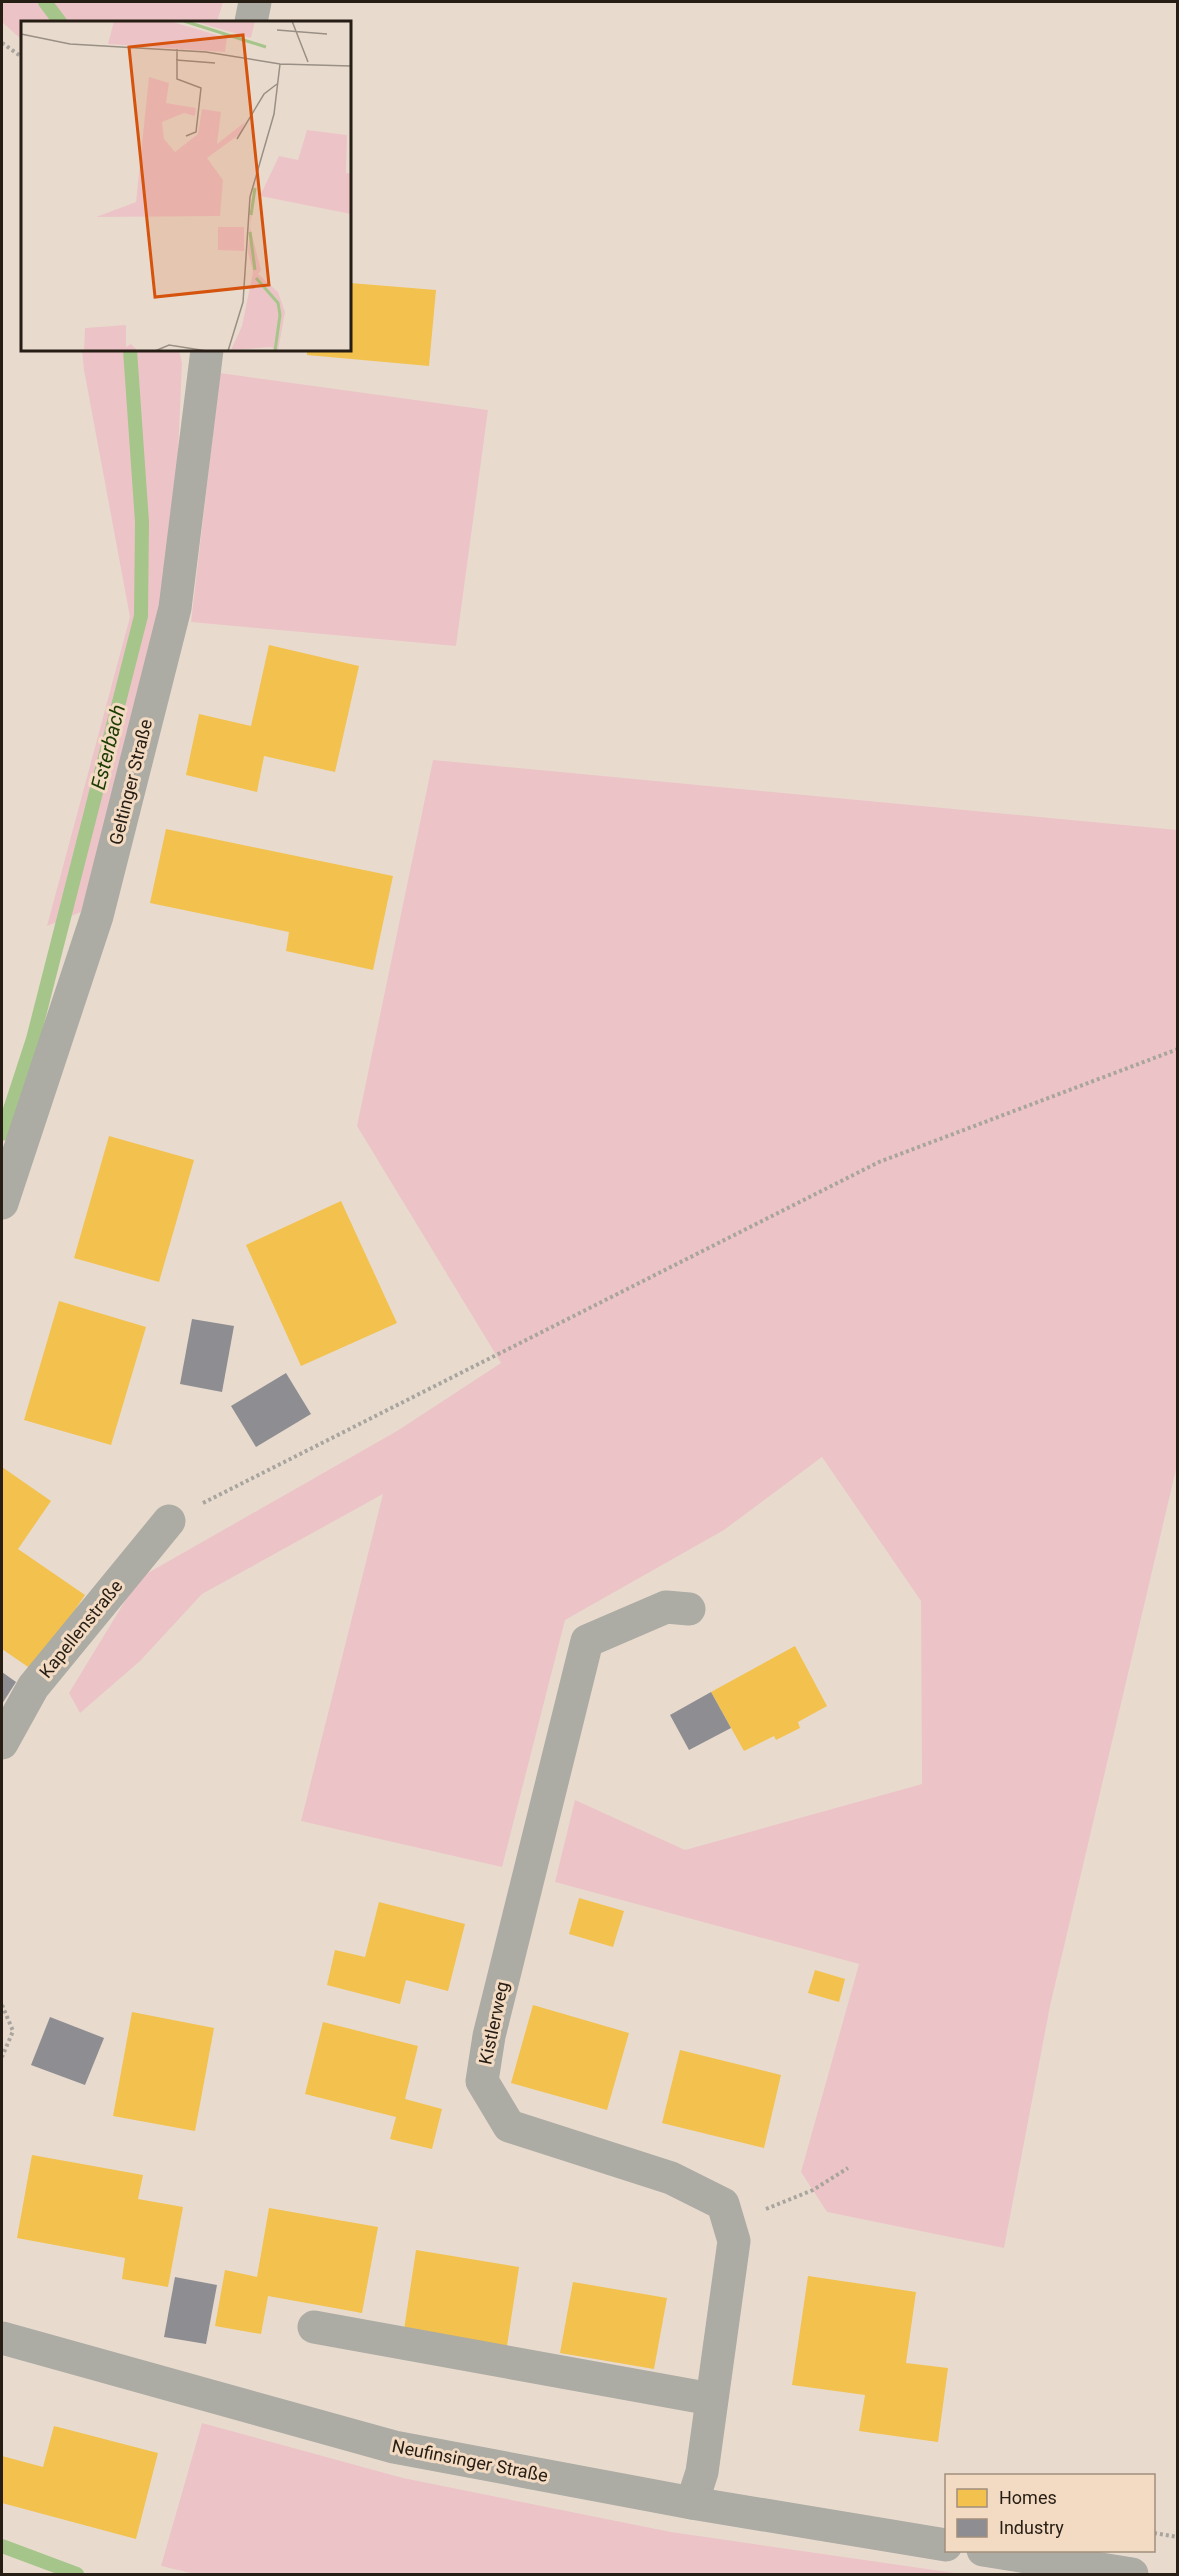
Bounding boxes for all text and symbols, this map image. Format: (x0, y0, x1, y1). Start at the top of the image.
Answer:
inset map (21, 21, 351, 351)
water label: Esterbach (86, 702, 130, 792)
street label: Geltinger Straße (105, 717, 156, 847)
street label: Kapellenstraße (35, 1575, 127, 1682)
street label: Kistlerweg (474, 1980, 513, 2066)
street label: Neufinsinger Straße (390, 2435, 550, 2486)
legend (945, 2474, 1155, 2552)
text: Homes (999, 2487, 1057, 2508)
text: Industry (999, 2517, 1064, 2538)

